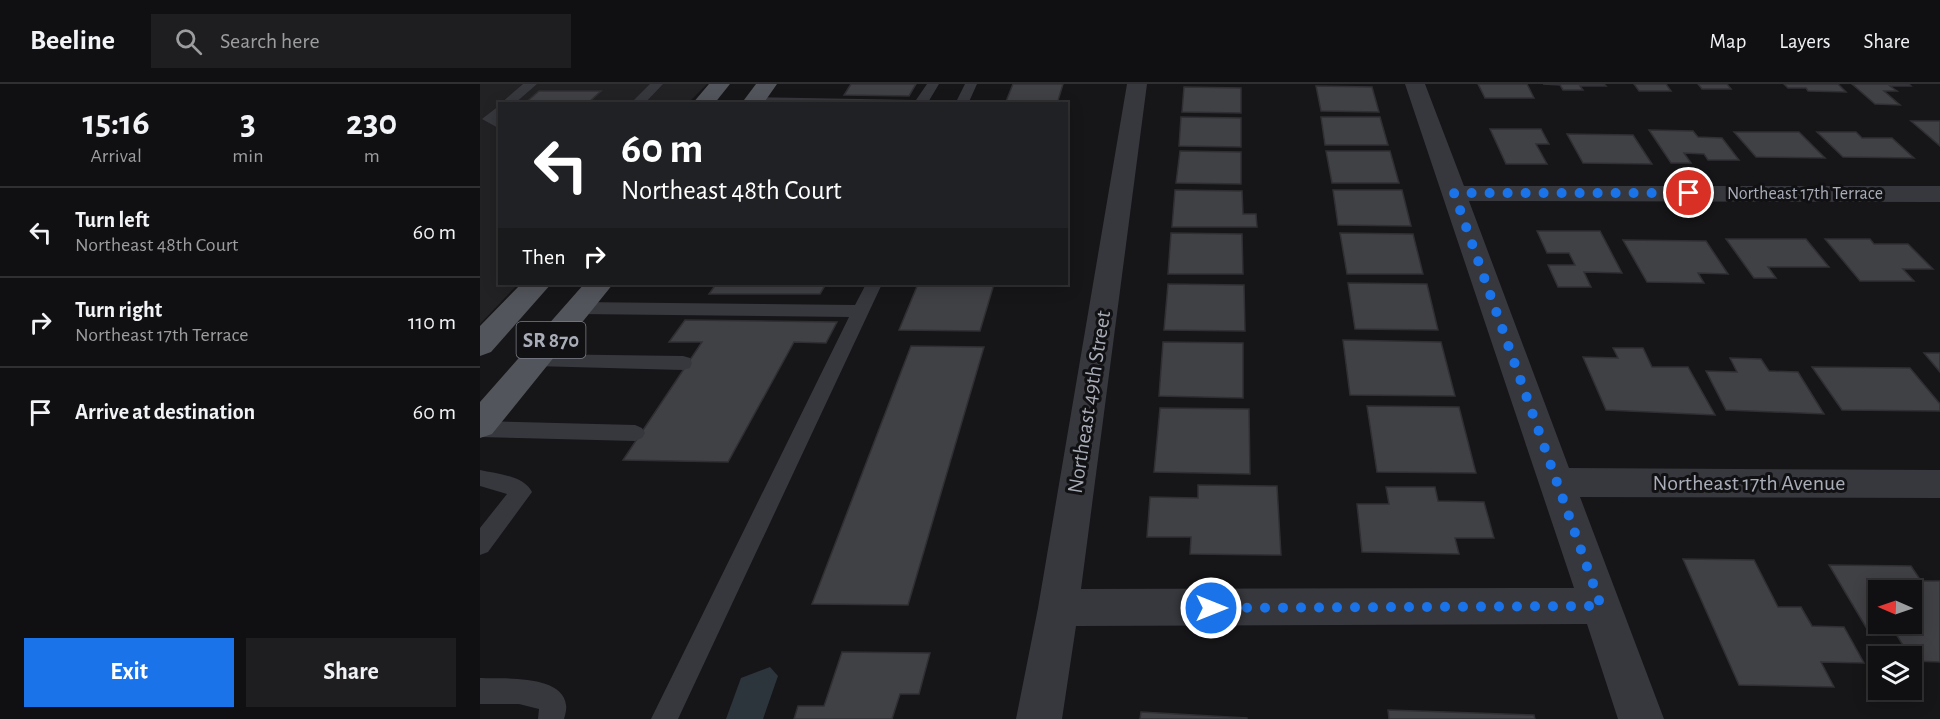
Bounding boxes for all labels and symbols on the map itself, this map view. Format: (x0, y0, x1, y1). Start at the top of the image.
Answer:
pin (1663, 167, 1714, 218)
street label: Northeast 17th Terrace (1727, 185, 1883, 203)
street label: Northeast 49th Street (1064, 309, 1114, 495)
road number: SR 870 (516, 322, 586, 358)
street label: Northeast 17th Avenue (1653, 472, 1845, 494)
position arrow (1179, 576, 1243, 640)
north arrow (1868, 580, 1922, 634)

